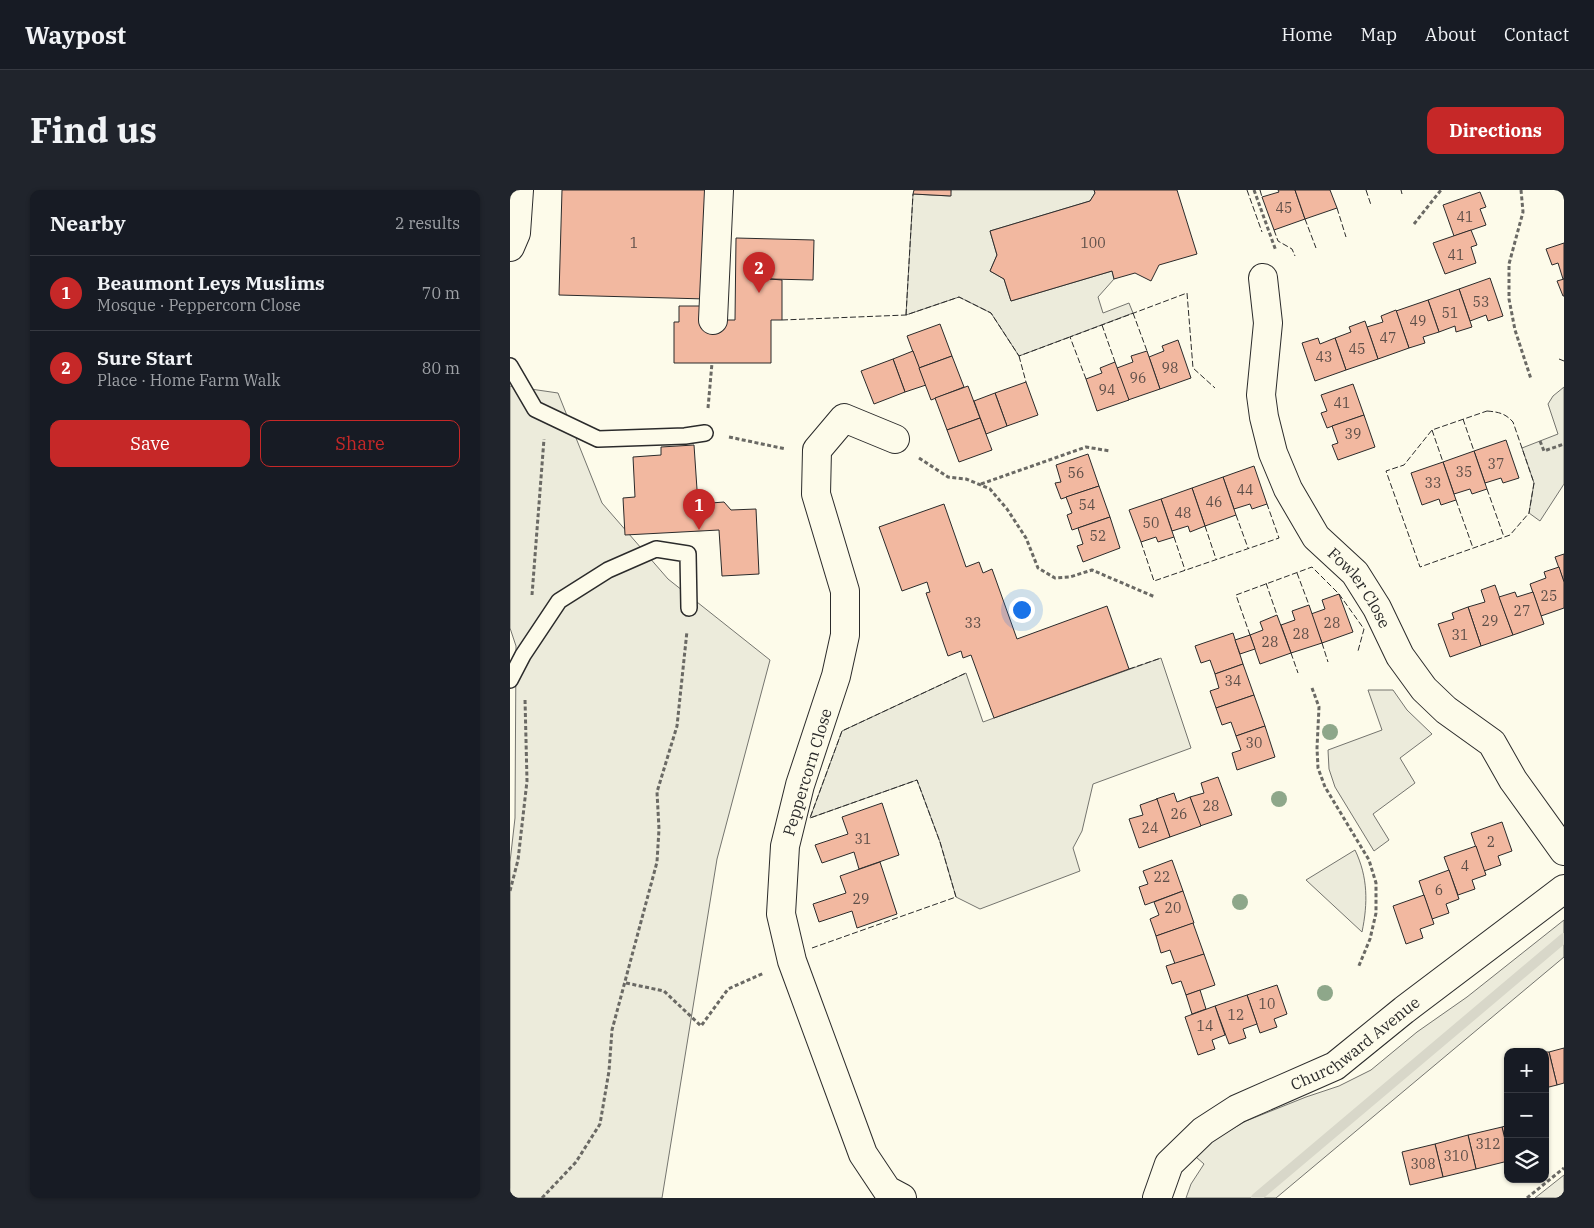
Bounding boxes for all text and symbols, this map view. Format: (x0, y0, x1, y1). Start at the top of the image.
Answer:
text: Waypost (25, 19, 126, 51)
text: Home (1281, 23, 1333, 46)
text: Map (1361, 23, 1397, 46)
text: About (1425, 23, 1476, 46)
text: Contact (1504, 23, 1569, 46)
text: Find us (30, 107, 157, 153)
button: Directions (1427, 107, 1564, 154)
house number: 45 (1276, 199, 1292, 217)
house number: 41 (1457, 208, 1473, 226)
text: Nearby (50, 209, 126, 237)
text: 2 results (395, 213, 460, 233)
house number: 1 (630, 234, 638, 252)
house number: 100 (1080, 234, 1106, 252)
house number: 41 (1448, 246, 1464, 264)
pin: 2 (743, 252, 775, 293)
text: Beaumont Leys Muslims (97, 271, 325, 295)
text: 1 (61, 283, 71, 303)
text: 70 m (422, 283, 460, 303)
house number: 53 (1473, 293, 1489, 311)
text: Mosque · Peppercorn Close (97, 295, 301, 315)
house number: 51 (1442, 304, 1458, 322)
house number: 49 (1410, 312, 1426, 330)
house number: 47 (1380, 329, 1396, 347)
house number: 45 (1349, 340, 1365, 358)
text: Sure Start (97, 346, 192, 370)
house number: 43 (1316, 348, 1332, 366)
text: 2 (61, 358, 71, 378)
text: 80 m (422, 358, 460, 378)
house number: 98 (1162, 359, 1178, 377)
house number: 96 (1130, 369, 1146, 387)
text: Place · Home Farm Walk (97, 370, 281, 390)
house number: 94 (1099, 381, 1115, 399)
house number: 41 (1334, 394, 1350, 412)
button: Save (50, 420, 250, 467)
button: Share (260, 420, 460, 467)
house number: 39 (1345, 425, 1361, 443)
house number: 37 (1488, 455, 1504, 473)
house number: 35 (1456, 463, 1472, 481)
house number: 56 (1068, 464, 1084, 482)
house number: 33 (1425, 474, 1441, 492)
house number: 44 (1237, 481, 1253, 499)
pin: 1 (683, 489, 715, 530)
house number: 46 (1206, 493, 1222, 511)
house number: 54 (1079, 496, 1095, 514)
house number: 48 (1175, 504, 1191, 522)
house number: 50 (1143, 514, 1159, 532)
house number: 52 (1090, 527, 1106, 545)
street label: Fowler Close (1324, 543, 1395, 631)
house number: 25 (1541, 587, 1557, 605)
your location (1009, 597, 1035, 623)
house number: 27 (1514, 602, 1530, 620)
house number: 29 (1482, 612, 1498, 630)
house number: 33 (965, 614, 981, 632)
house number: 28 (1324, 614, 1340, 632)
house number: 28 (1293, 625, 1309, 643)
house number: 31 (1452, 626, 1468, 644)
house number: 28 (1262, 633, 1278, 651)
house number: 34 (1225, 672, 1241, 690)
street label: Peppercorn Close (778, 706, 836, 838)
house number: 30 (1246, 734, 1262, 752)
house number: 28 (1203, 797, 1219, 815)
house number: 26 (1171, 805, 1187, 823)
house number: 24 (1142, 819, 1158, 837)
house number: 31 (855, 830, 871, 848)
house number: 2 (1487, 833, 1495, 851)
house number: 4 (1461, 857, 1469, 875)
house number: 22 (1154, 868, 1170, 886)
house number: 6 (1435, 881, 1443, 899)
house number: 29 (853, 890, 869, 908)
house number: 20 (1165, 899, 1181, 917)
street label: Churchward Avenue (1287, 992, 1423, 1094)
house number: 10 (1259, 995, 1275, 1013)
house number: 12 (1228, 1006, 1244, 1024)
house number: 14 (1197, 1017, 1213, 1035)
map controls (1504, 1048, 1549, 1183)
button: + (1504, 1048, 1549, 1093)
button: − (1504, 1093, 1549, 1138)
house number: 312 (1475, 1135, 1501, 1153)
button: layers (1504, 1138, 1549, 1183)
house number: 310 (1443, 1147, 1469, 1165)
house number: 308 (1410, 1155, 1436, 1173)

